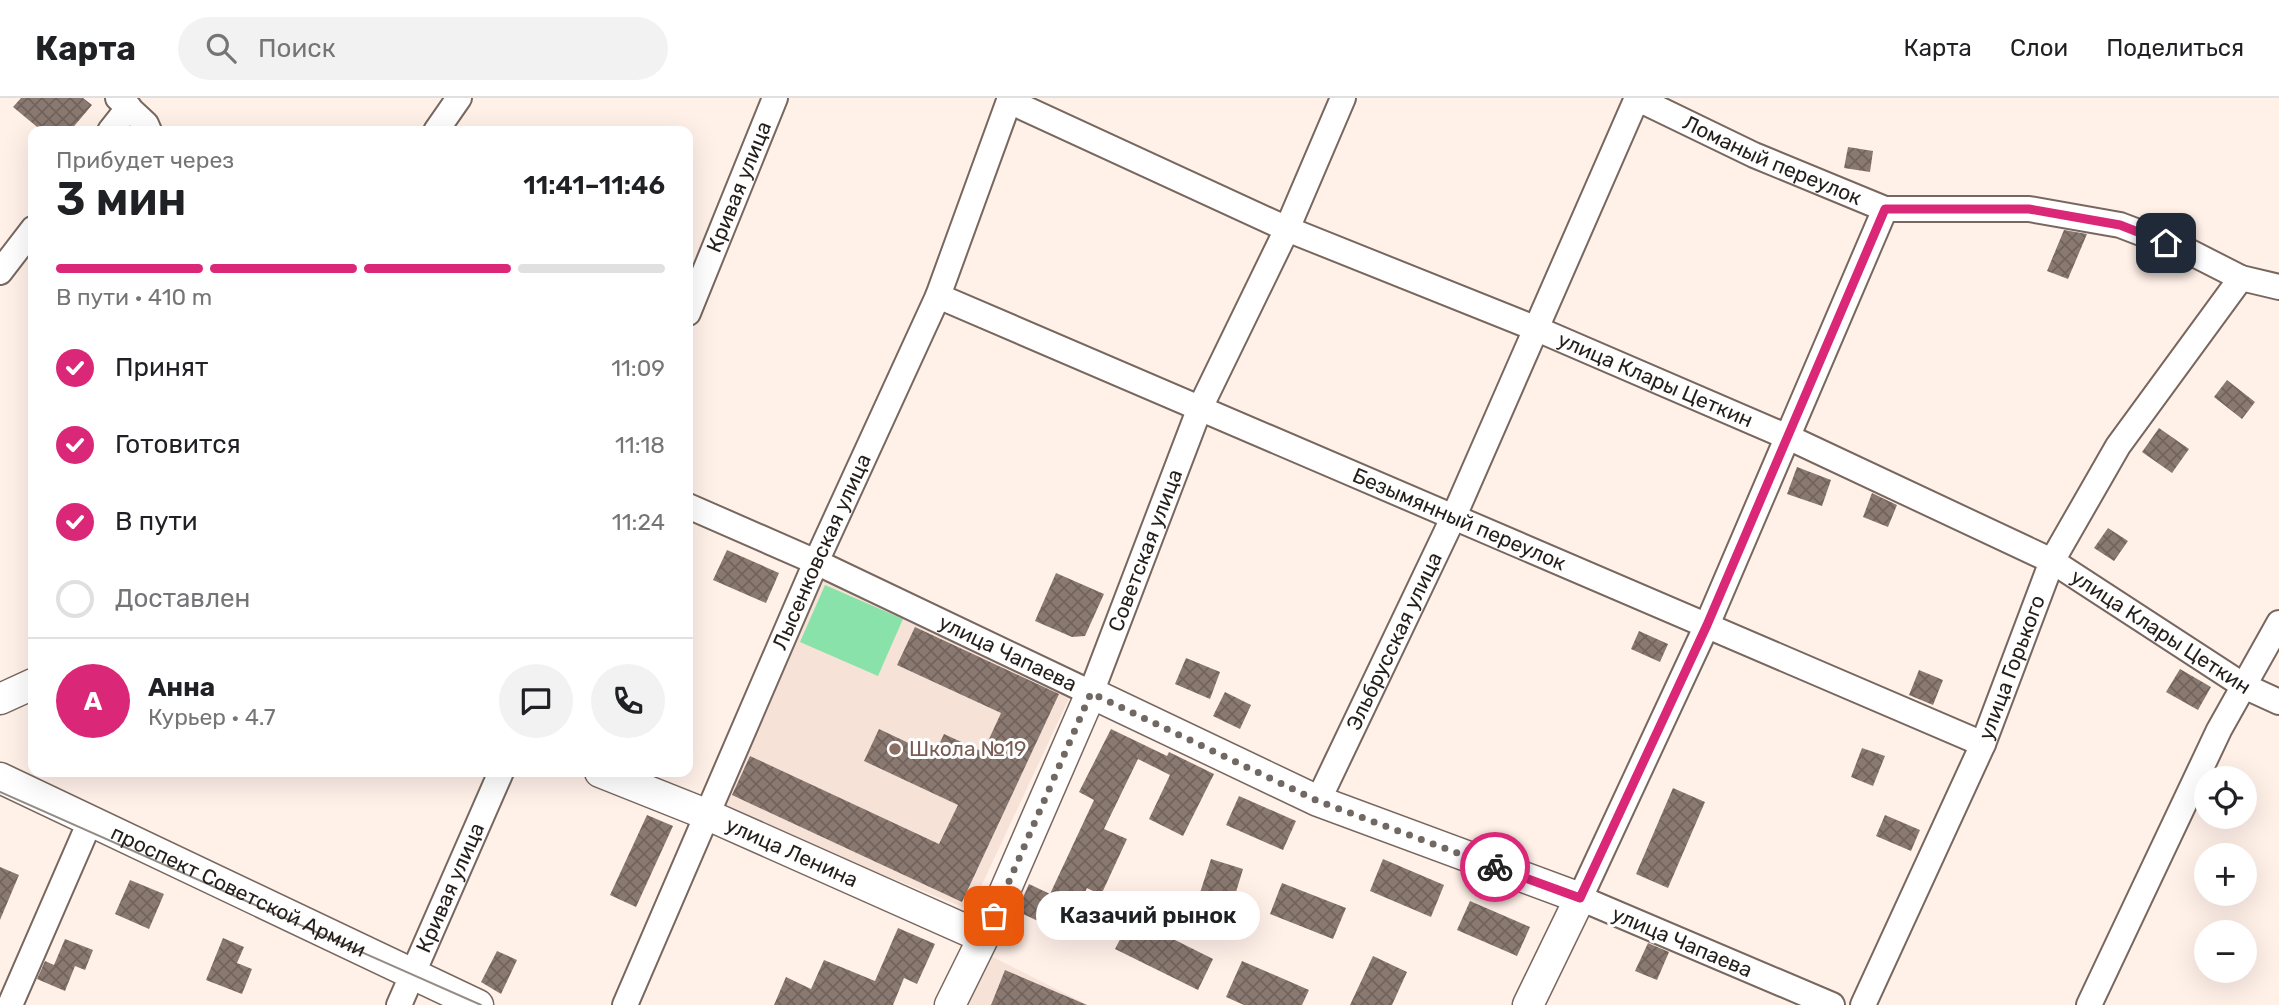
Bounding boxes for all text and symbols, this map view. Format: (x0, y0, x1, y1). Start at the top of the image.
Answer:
search box (178, 17, 668, 80)
text: Карта (35, 29, 136, 68)
icon: search (202, 29, 240, 67)
text: Поиск (258, 33, 336, 64)
text: Карта (1903, 34, 1972, 62)
text: Слои (2010, 34, 2068, 62)
text: Поделиться (2106, 34, 2244, 62)
street label: Ломаный переулок (1679, 110, 1866, 210)
street label: Кривая улица (701, 118, 776, 256)
text: Прибудет через (56, 146, 234, 174)
text: 11:41–11:46 (523, 170, 665, 201)
text: 3 мин (56, 172, 187, 227)
pin (2136, 213, 2196, 273)
icon: home (2147, 224, 2185, 262)
text: В пути · 410 m (56, 283, 212, 311)
street label: улица Клары Цеткин (1554, 326, 1757, 433)
icon: check (56, 349, 94, 387)
text: Принят (115, 352, 208, 383)
text: 11:09 (611, 354, 665, 382)
icon: check (56, 426, 94, 464)
text: Готовится (115, 429, 241, 460)
text: 11:18 (615, 431, 665, 459)
street label: Лысенковская улица (767, 450, 876, 653)
street label: Безымянный переулок (1349, 462, 1570, 576)
street label: Советская улица (1103, 465, 1187, 635)
icon: check (56, 503, 94, 541)
text: В пути (115, 506, 198, 537)
text: 11:24 (612, 508, 665, 536)
street label: Эльбрусская улица (1341, 548, 1447, 734)
street label: улица Клары Цеткин (2066, 564, 2256, 699)
text: Доставлен (115, 583, 250, 614)
street label: улица Горького (1973, 591, 2050, 743)
street label: улица Чапаева (935, 609, 1081, 696)
button: chat (499, 664, 573, 738)
button: phone (591, 664, 665, 738)
text: Анна (148, 672, 215, 703)
text: А (84, 686, 102, 717)
text: Курьер · 4.7 (148, 703, 276, 731)
place label: Школа №19 (909, 736, 1026, 761)
marker: Школа №19 (887, 741, 903, 757)
map controls (2194, 766, 2257, 983)
button: locate (2194, 766, 2257, 829)
street label: улица Ленина (722, 812, 862, 892)
street label: Кривая улица (411, 819, 489, 956)
street label: проспект Советской Армии (107, 820, 370, 962)
courier (1460, 832, 1530, 902)
button: + (2194, 843, 2257, 906)
icon: bike (1476, 848, 1514, 886)
pin (964, 886, 1024, 946)
callout: Казачий рынок (1036, 892, 1260, 940)
icon: bag (975, 897, 1013, 935)
text: Казачий рынок (1059, 901, 1237, 929)
street label: улица Чапаева (1608, 901, 1756, 982)
button: − (2194, 920, 2257, 983)

